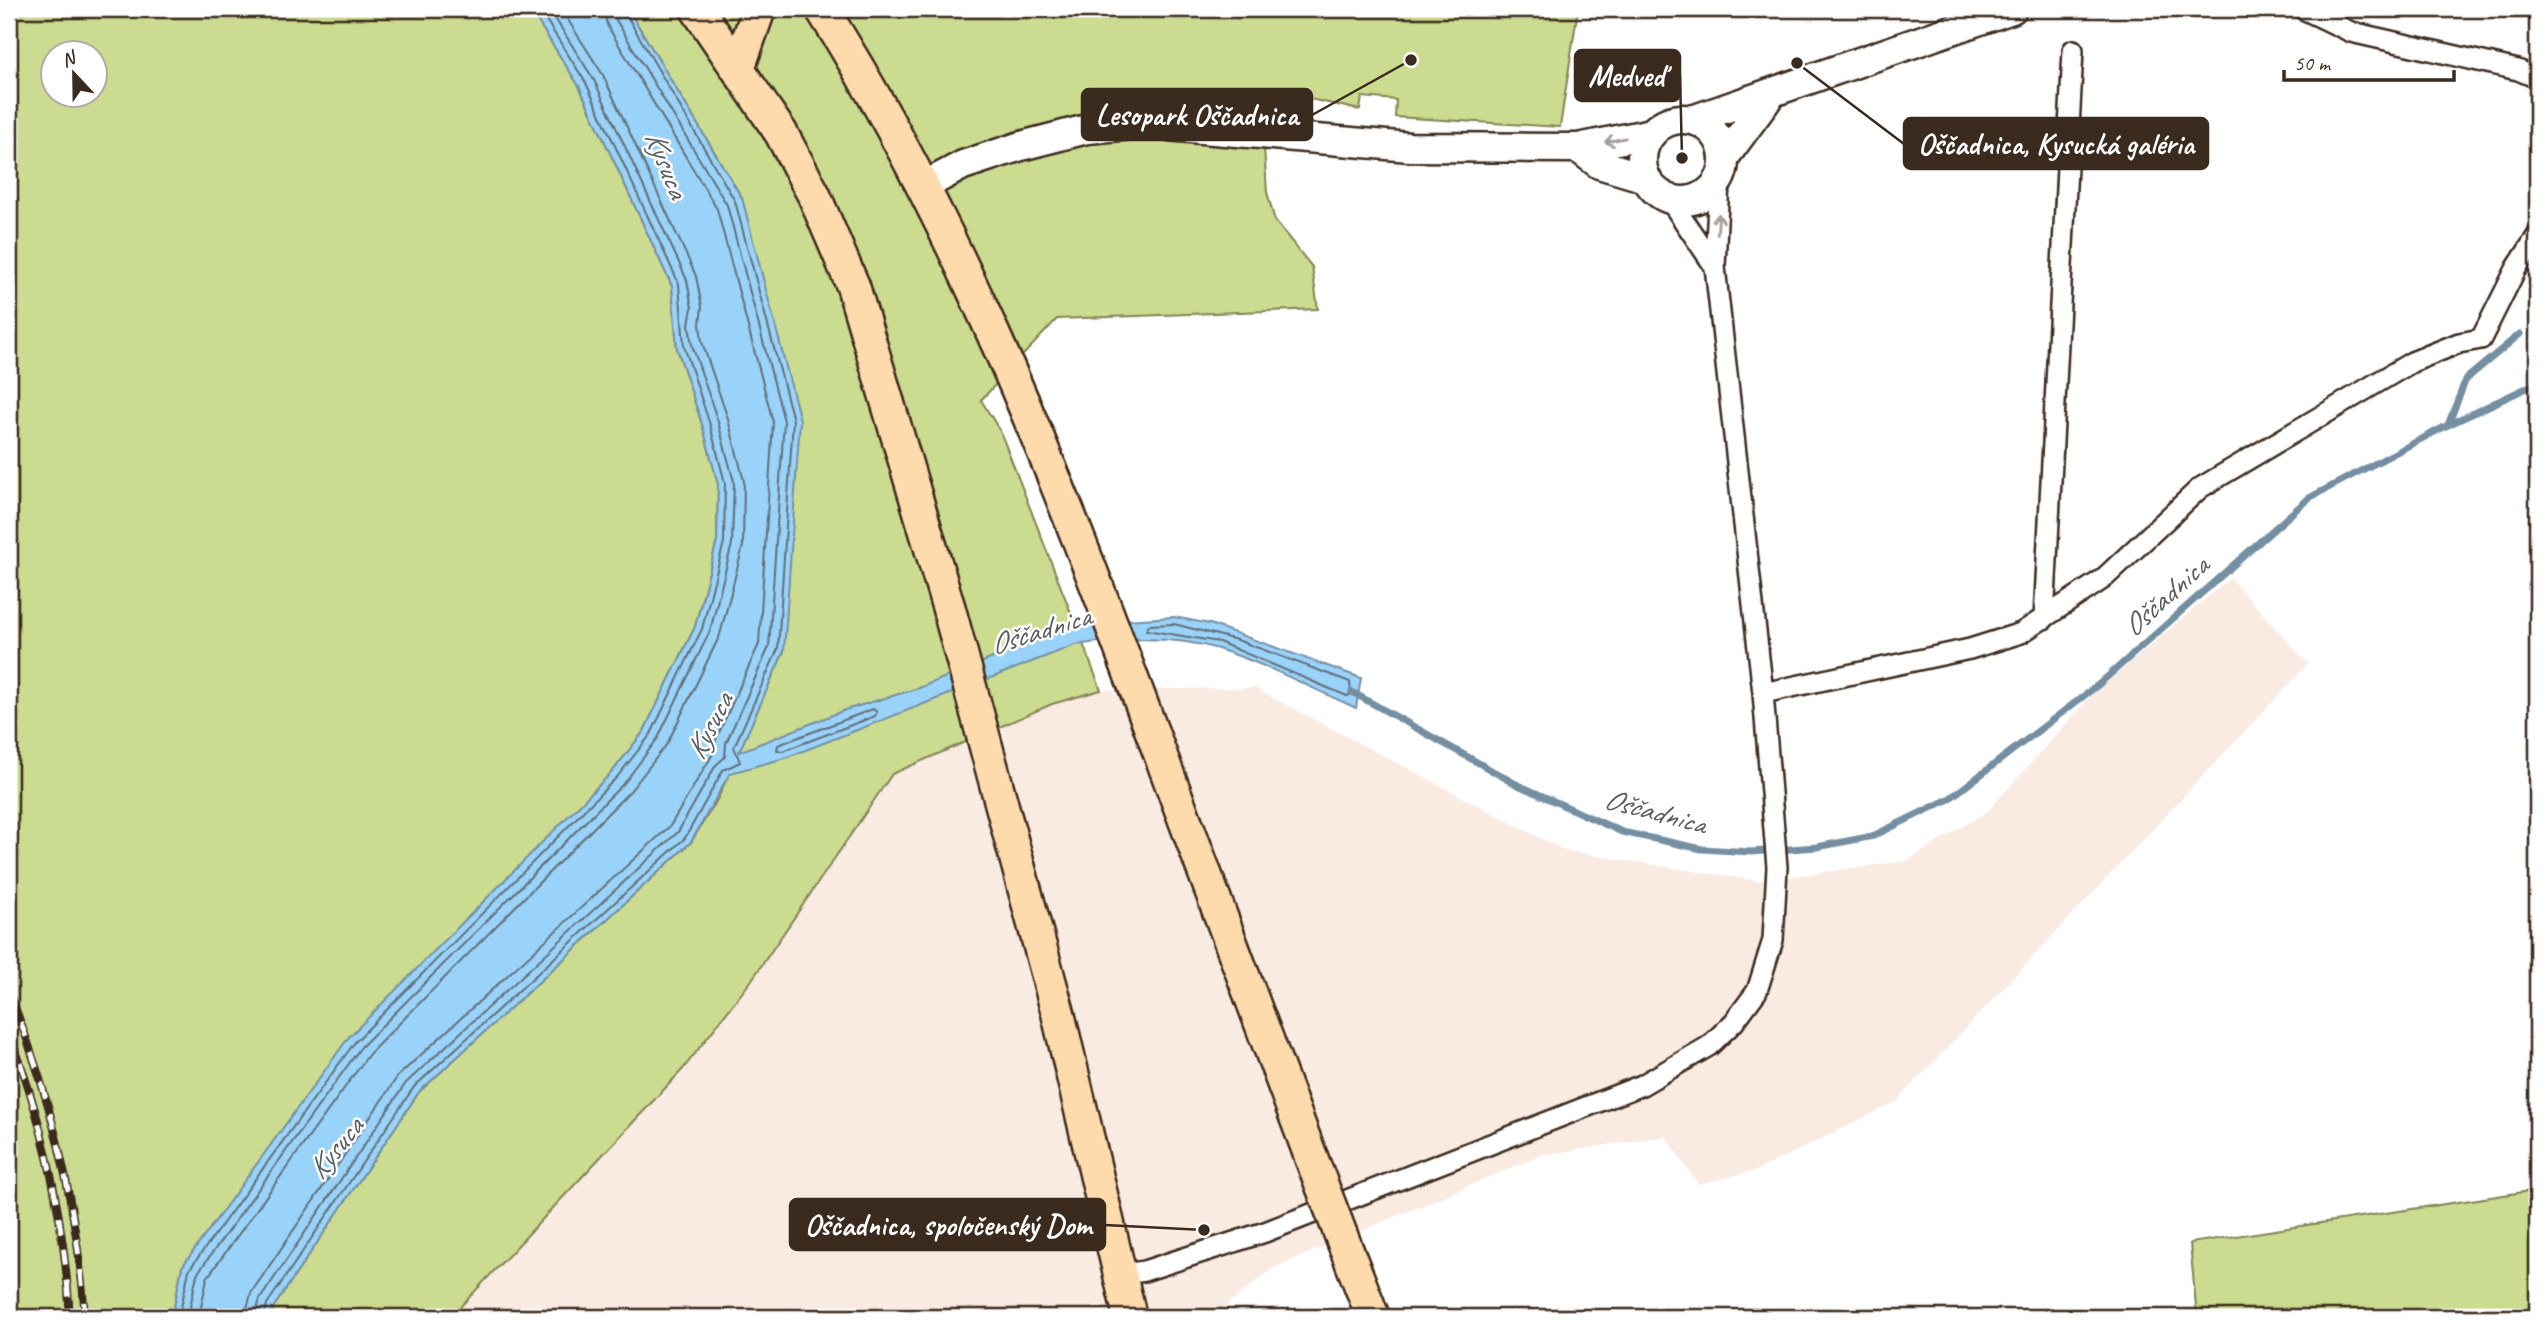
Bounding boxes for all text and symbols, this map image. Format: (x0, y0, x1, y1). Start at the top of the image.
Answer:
north arrow (38, 38, 108, 108)
scale bar (2284, 38, 2453, 82)
text: N (58, 45, 81, 72)
callout: Medveď (1575, 50, 1680, 101)
text: 50 m (2294, 50, 2332, 76)
text: Medveď (1588, 57, 1672, 95)
callout: Lesopark Oščadnica (1082, 89, 1312, 140)
text: Lesopark Oščadnica (1096, 96, 1301, 134)
callout: Oščadnica, Kysucká galéria (1904, 118, 2208, 169)
water label: Kysuca (636, 125, 699, 206)
text: Oščadnica, Kysucká galéria (1918, 125, 2197, 163)
one-way arrow (1604, 134, 1627, 148)
one-way arrow (1712, 212, 1725, 235)
water label: Oščadnica (2114, 545, 2219, 645)
water label: Oščadnica (985, 596, 1098, 663)
water label: Kysuca (676, 684, 743, 765)
water label: Oščadnica (1600, 779, 1713, 844)
water label: Kysuca (299, 1107, 373, 1187)
callout: Oščadnica, spoločenský Dom (790, 1199, 1105, 1250)
text: Oščadnica, spoločenský Dom (805, 1206, 1094, 1244)

